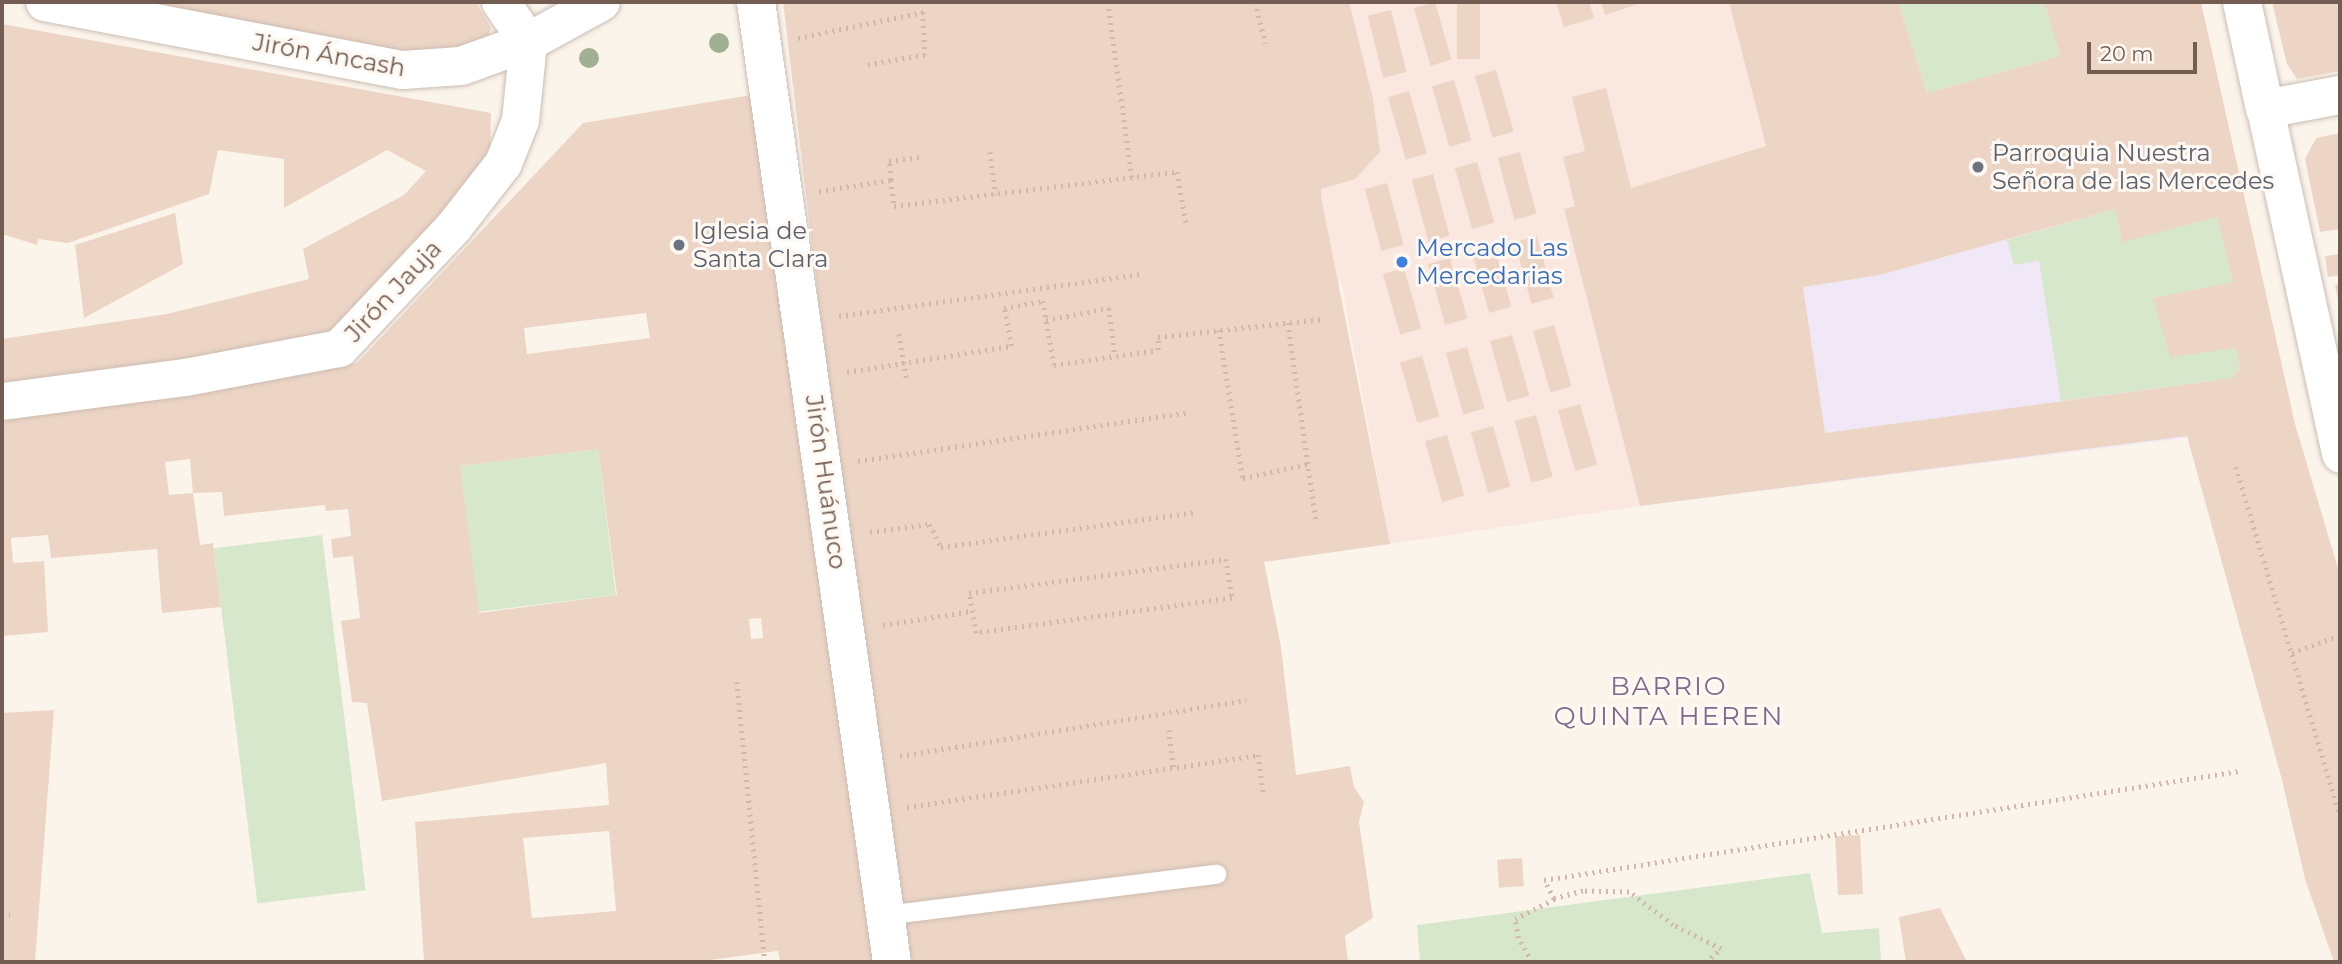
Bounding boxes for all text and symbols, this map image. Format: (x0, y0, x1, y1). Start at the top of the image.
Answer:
street label: Jirón Áncash (250, 27, 408, 83)
scale bar (2090, 28, 2200, 72)
text: 20 m (2100, 41, 2154, 66)
place label: Parroquia Nuestra Señora de las Mercedes (1992, 139, 2274, 195)
marker: Parroquia Nuestra Señora de las Mercedes (1970, 159, 1986, 175)
place label: Iglesia de Santa Clara (693, 217, 828, 273)
street label: Jirón Jauja (339, 234, 447, 348)
place label: Mercado Las Mercedarias (1416, 234, 1568, 290)
marker: Iglesia de Santa Clara (671, 237, 687, 253)
marker: Mercado Las Mercedarias (1394, 254, 1410, 270)
street label: Jirón Huánuco (800, 393, 852, 571)
district label: BARRIO QUINTA HEREN (1555, 671, 1783, 732)

